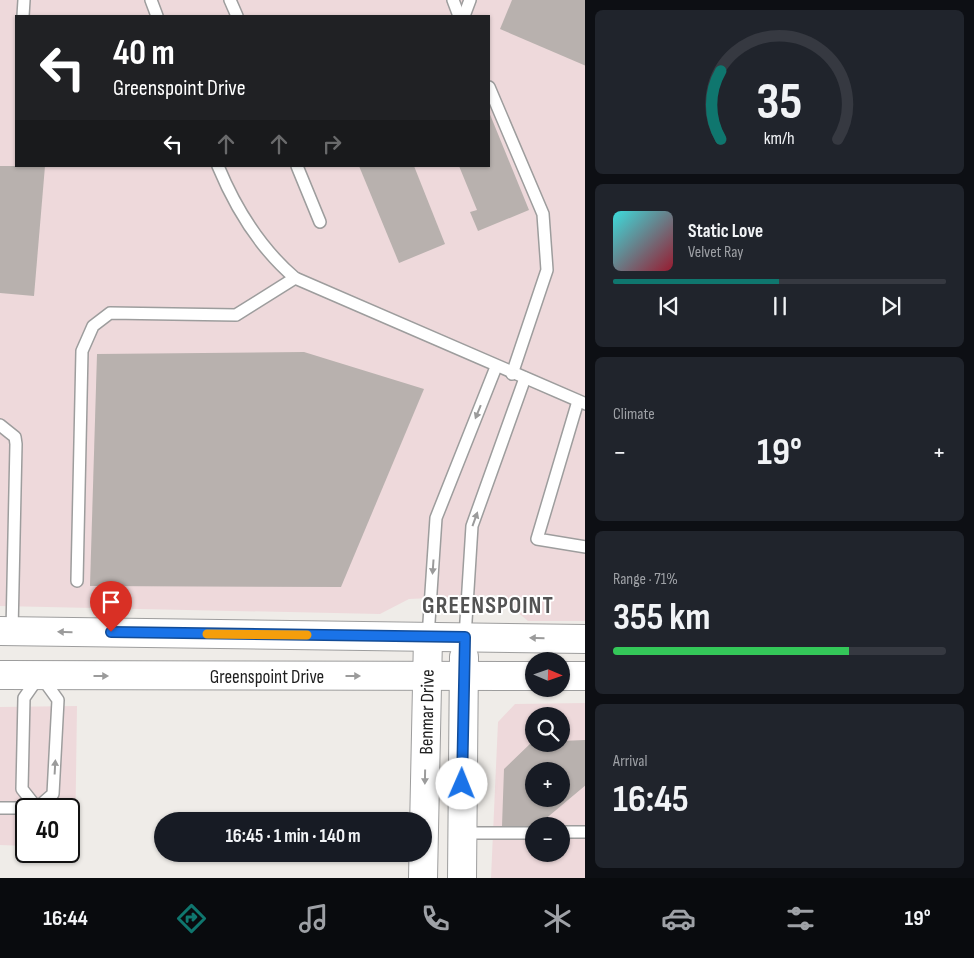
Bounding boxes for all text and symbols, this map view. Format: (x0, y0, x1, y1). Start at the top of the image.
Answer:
text: 40 m (113, 32, 175, 75)
icon: left (30, 35, 95, 100)
text: 35 (756, 71, 803, 134)
text: Greenspoint Drive (113, 75, 246, 102)
text: km/h (764, 128, 795, 149)
icon: left (159, 130, 187, 158)
icon: ahead (212, 130, 240, 158)
icon: ahead (265, 130, 293, 158)
icon: right (318, 130, 346, 158)
text: Static Love (688, 220, 763, 243)
text: Velvet Ray (688, 243, 743, 262)
icon: previous (655, 292, 683, 320)
icon: pause (766, 292, 794, 320)
icon: next (877, 292, 905, 320)
one-way arrow (473, 405, 481, 419)
text: Climate (613, 405, 655, 424)
text: 19° (757, 430, 802, 475)
text: − (613, 436, 627, 469)
text: + (932, 436, 946, 469)
one-way arrow (471, 511, 479, 526)
one-way arrow (429, 559, 437, 575)
text: Range · 71% (613, 570, 678, 589)
pin (90, 581, 132, 632)
icon: arrive (97, 588, 125, 616)
district label: GREENSPOINT (422, 591, 554, 620)
text: 355 km (613, 595, 711, 640)
one-way arrow (56, 628, 72, 636)
one-way arrow (528, 634, 544, 642)
north arrow (525, 652, 570, 698)
map controls (525, 652, 570, 862)
street label: Greenspoint Drive (210, 666, 324, 689)
street label: Benmar Drive (415, 669, 440, 755)
one-way arrow (93, 672, 109, 680)
one-way arrow (345, 672, 361, 680)
button: search (525, 707, 570, 752)
text: Arrival (613, 752, 647, 771)
position arrow (435, 757, 487, 809)
one-way arrow (51, 759, 59, 775)
button: + (525, 762, 570, 807)
one-way arrow (421, 769, 429, 785)
text: 16:45 (613, 777, 689, 822)
speed limit sign: 40 (15, 798, 80, 863)
button: − (525, 817, 570, 862)
text: 16:45 · 1 min · 140 m (225, 825, 361, 848)
icon: directions (174, 901, 209, 936)
icon: music (296, 901, 331, 936)
icon: phone (418, 901, 453, 936)
icon: climate (540, 901, 575, 936)
icon: car (661, 901, 696, 936)
icon: filters (783, 901, 818, 936)
text: 16:44 (43, 905, 88, 932)
text: 19° (905, 905, 931, 932)

